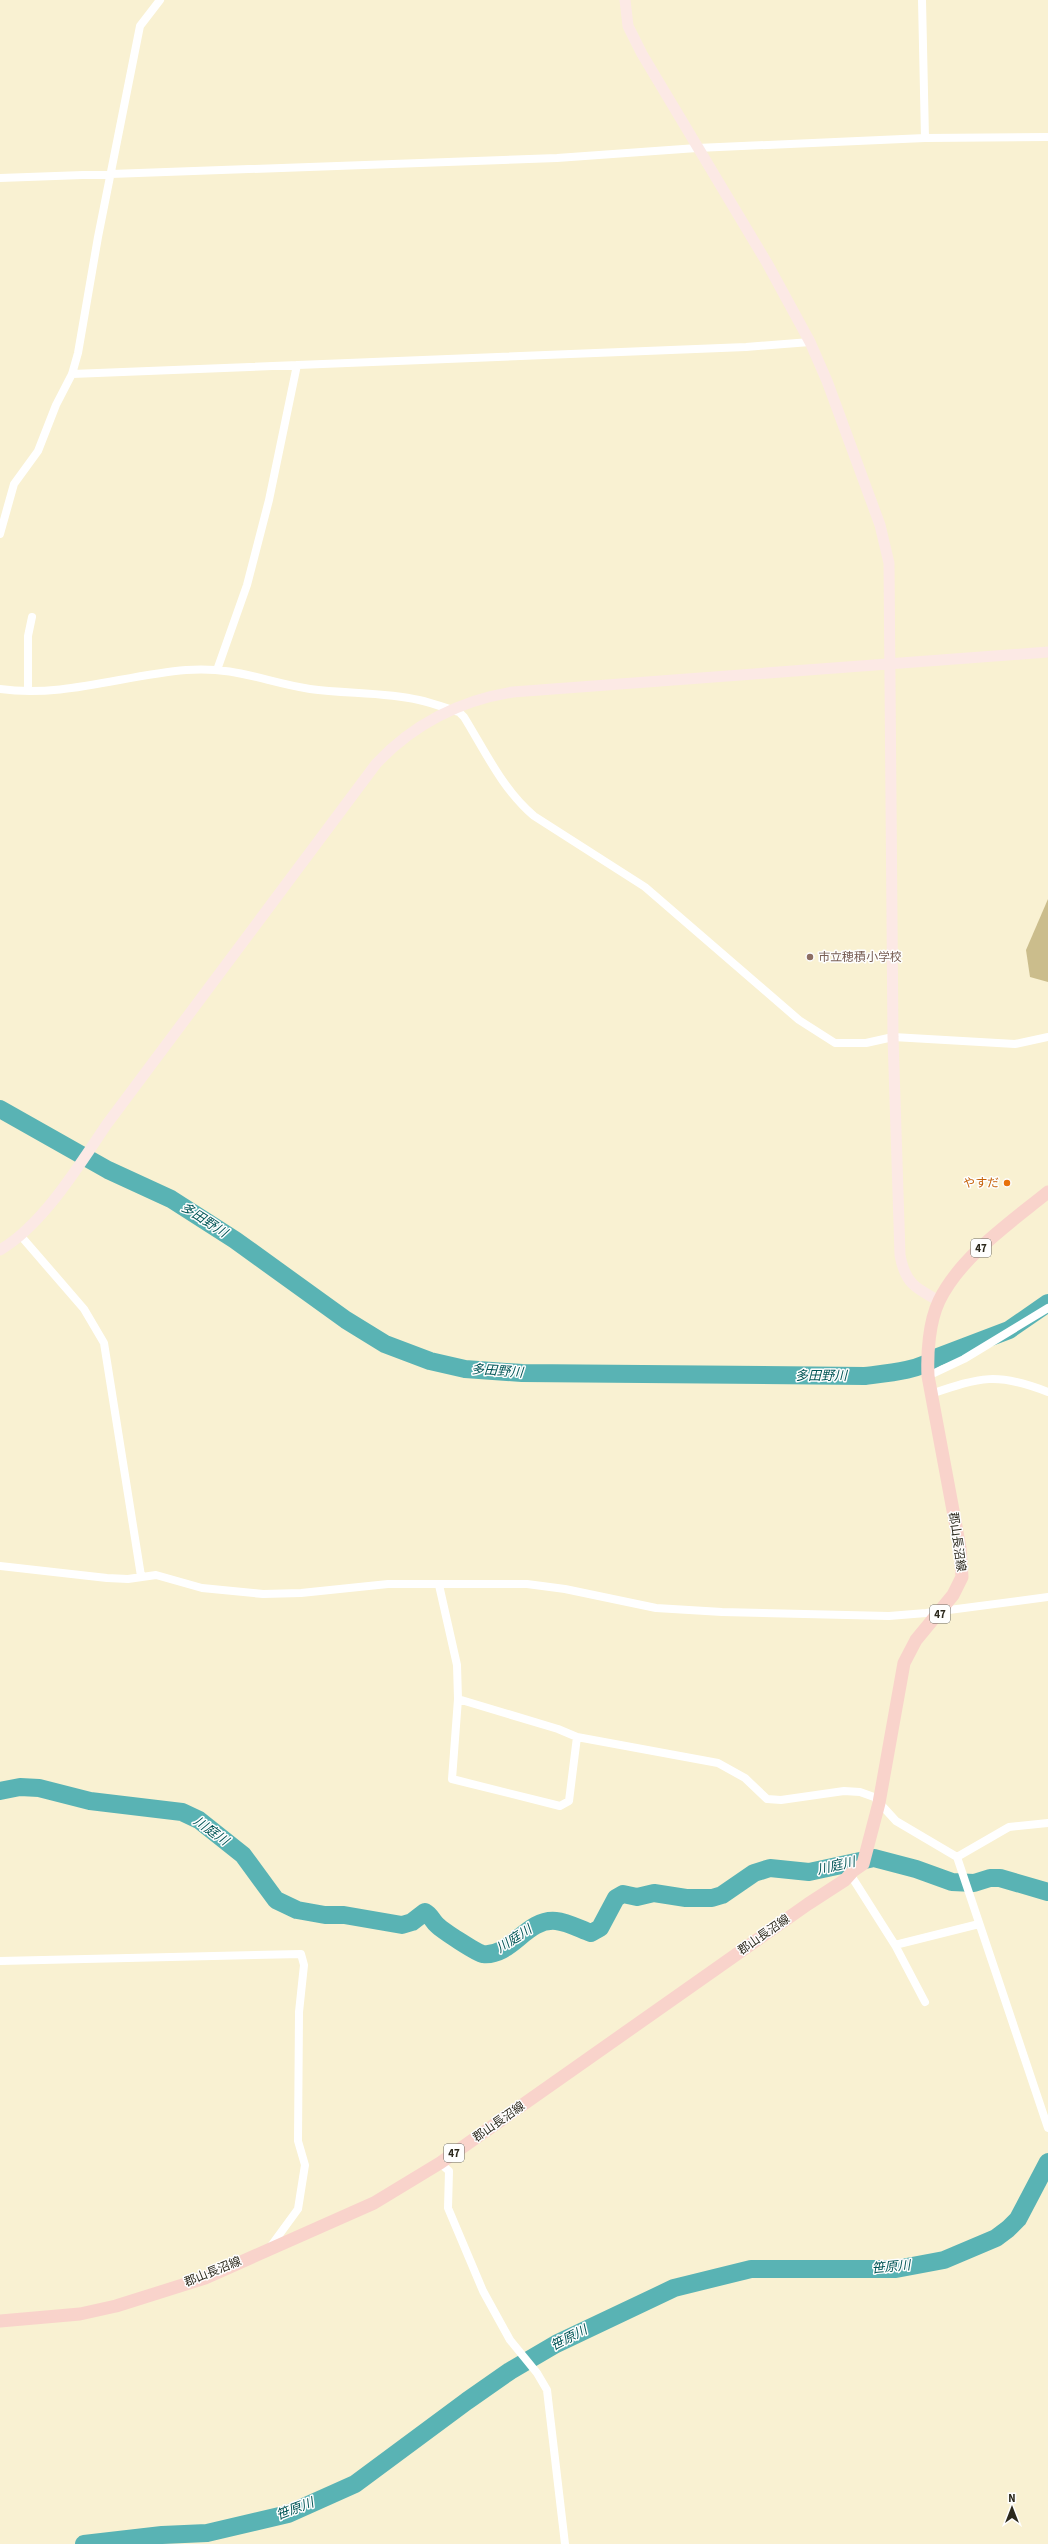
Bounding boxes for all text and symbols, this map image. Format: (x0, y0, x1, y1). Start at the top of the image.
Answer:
place label: 市立穂積小学校 (818, 949, 902, 966)
marker: 市立穂積小学校 (805, 952, 815, 962)
place label: やすだ (963, 1175, 999, 1192)
marker: やすだ (1002, 1178, 1012, 1188)
water label: 多田野川 (177, 1198, 232, 1243)
road number: 47 (971, 1239, 991, 1257)
water label: 多田野川 (470, 1360, 526, 1382)
water label: 多田野川 (795, 1367, 849, 1385)
street label: 郡山長沼線 (944, 1511, 970, 1573)
road number: 47 (930, 1605, 950, 1623)
water label: 川庭川 (190, 1812, 234, 1851)
water label: 川庭川 (815, 1852, 859, 1879)
street label: 郡山長沼線 (735, 1911, 793, 1959)
water label: 川庭川 (493, 1920, 537, 1957)
street label: 郡山長沼線 (470, 2098, 528, 2146)
road number: 47 (444, 2144, 464, 2162)
street label: 郡山長沼線 (182, 2253, 244, 2291)
water label: 笹原川 (871, 2256, 913, 2278)
water label: 笹原川 (548, 2320, 592, 2355)
north arrow (992, 2488, 1032, 2528)
text: N (1008, 2491, 1016, 2506)
water label: 笹原川 (274, 2493, 318, 2524)

